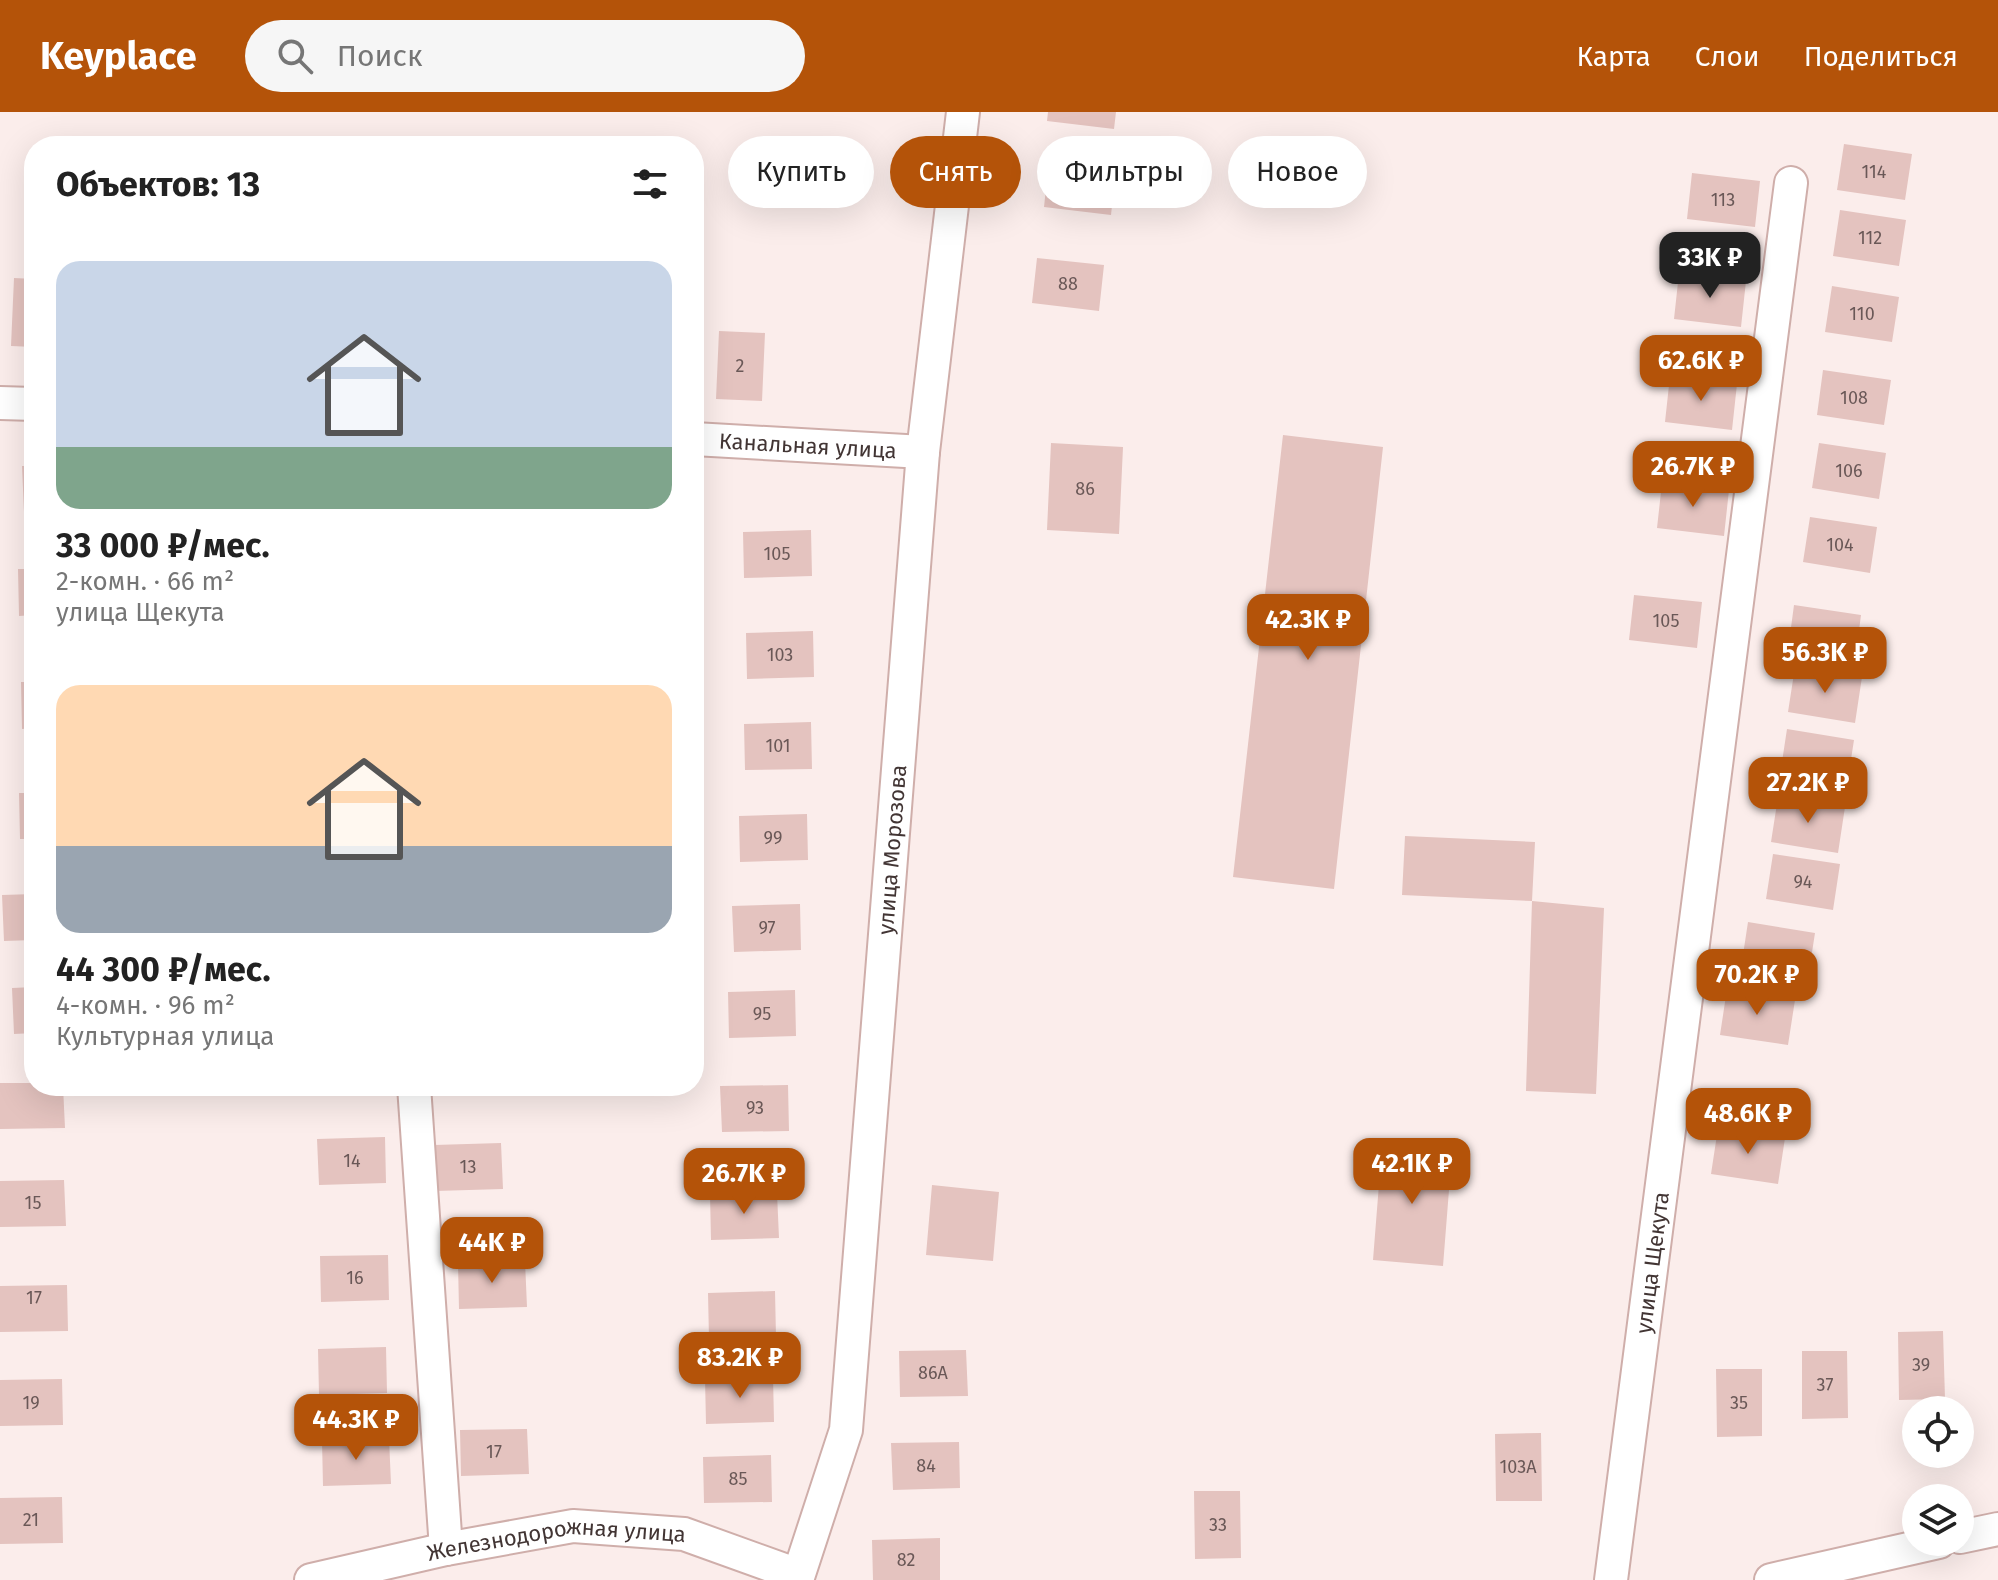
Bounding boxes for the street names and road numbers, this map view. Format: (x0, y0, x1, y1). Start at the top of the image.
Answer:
street label: Канальная улица (718, 427, 898, 464)
street label: улица Морозова (872, 764, 912, 936)
street label: улица Щекута (1629, 1190, 1674, 1335)
street label: Железнодорожная улица (424, 1512, 687, 1566)

